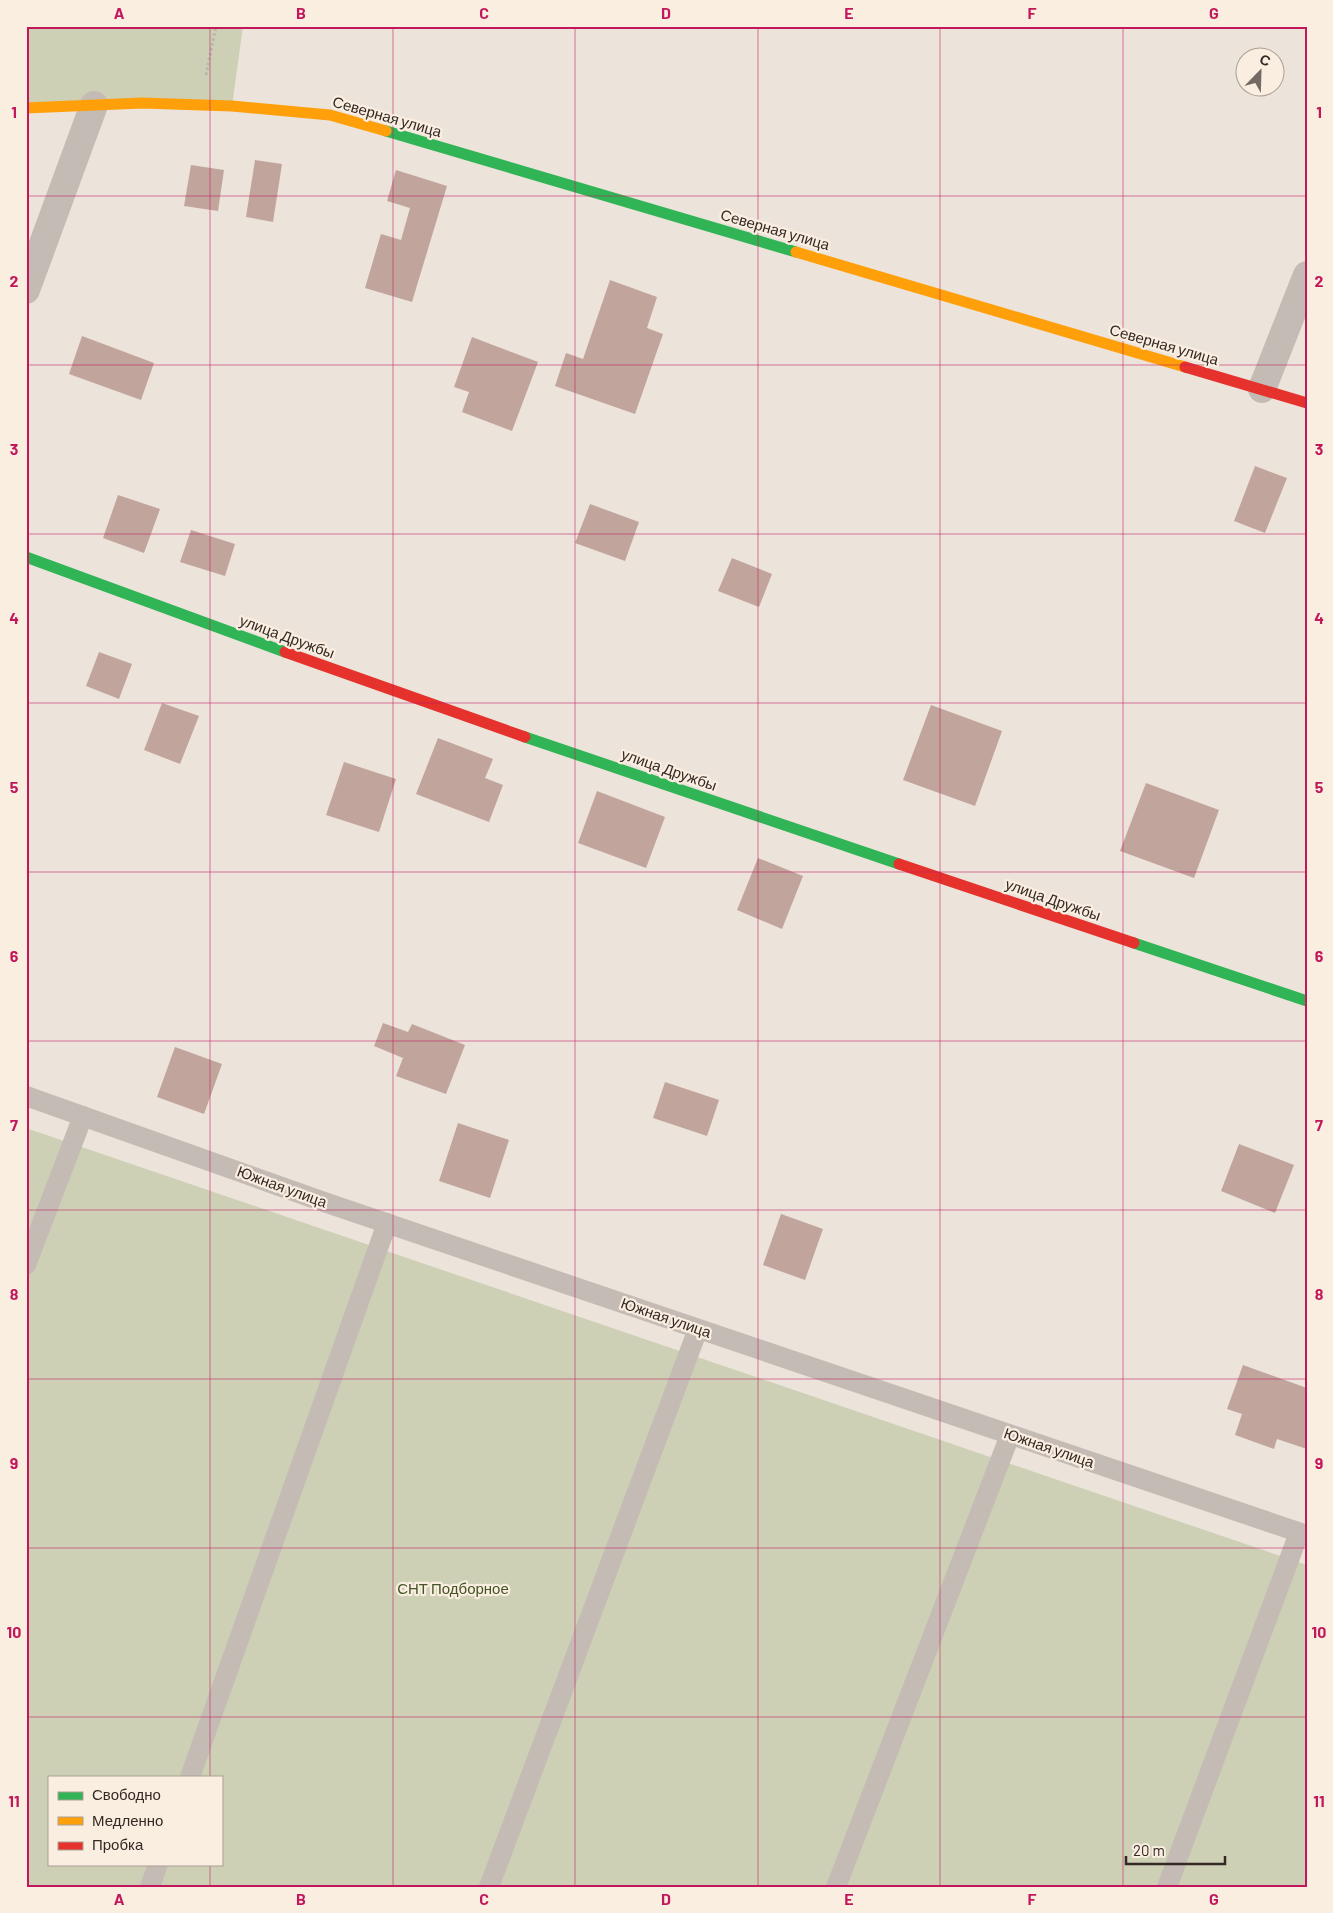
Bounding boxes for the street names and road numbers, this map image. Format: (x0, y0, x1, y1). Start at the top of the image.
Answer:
street label: Северная улица (331, 92, 445, 140)
street label: Северная улица (719, 205, 833, 253)
street label: Северная улица (1108, 320, 1222, 368)
street label: улица Дружбы (237, 611, 337, 662)
street label: улица Дружбы (619, 744, 719, 794)
street label: улица Дружбы (1003, 874, 1103, 924)
street label: Южная улица (235, 1161, 330, 1211)
street label: Южная улица (619, 1293, 714, 1341)
street label: Южная улица (1002, 1423, 1097, 1471)

